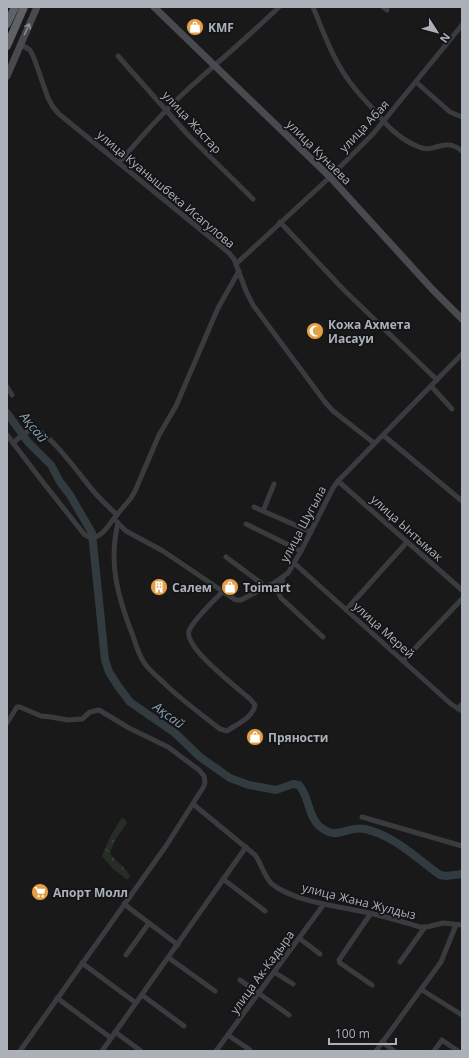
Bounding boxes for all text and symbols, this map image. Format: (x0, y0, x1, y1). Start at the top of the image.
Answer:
north arrow (417, 12, 457, 52)
shop icon: KMF (185, 17, 205, 37)
place label: KMF (208, 19, 234, 36)
one-way arrow (24, 23, 31, 35)
text: N (437, 30, 454, 46)
street label: улица Жастар (159, 87, 225, 157)
street label: улица Абая (335, 96, 393, 156)
street label: улица Кунаева (283, 116, 355, 188)
street label: улица Куанышбека Исагулова (93, 126, 239, 252)
place label: Кожа Ахмета Иасауи (328, 316, 411, 347)
mosque icon: Кожа Ахмета Иасауи (305, 321, 325, 341)
water label: Ақсай (15, 407, 52, 447)
street label: улица Шугыла (276, 483, 330, 565)
street label: улица Ынтымак (367, 491, 448, 566)
building icon: Салем (149, 577, 169, 597)
shop icon: Toimart (220, 577, 240, 597)
place label: Салем (172, 579, 212, 596)
place label: Toimart (243, 579, 291, 596)
street label: улица Мерей (350, 598, 418, 662)
water label: Ақсай (149, 697, 189, 733)
shop icon: Пряности (245, 727, 265, 747)
place label: Пряности (268, 729, 328, 746)
street label: улица Жана Жулдыз (300, 879, 418, 923)
supermarket icon: Апорт Молл (30, 882, 50, 902)
place label: Апорт Молл (53, 884, 128, 901)
street label: улица Ак-Кадыра (226, 927, 298, 1017)
scale bar (329, 1020, 396, 1046)
text: 100 m (335, 1025, 370, 1042)

